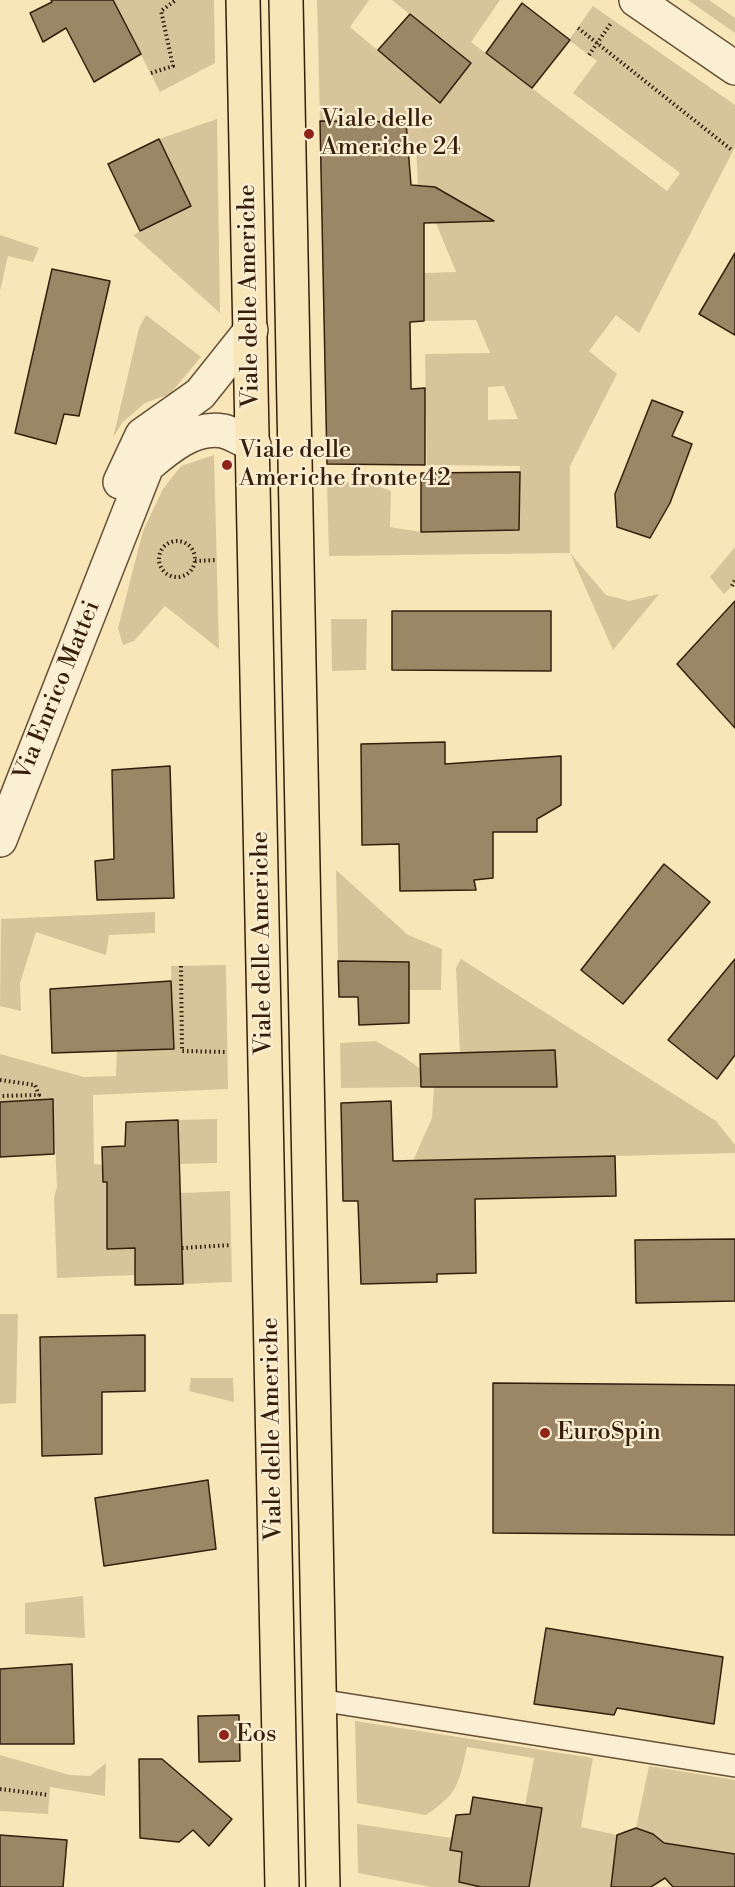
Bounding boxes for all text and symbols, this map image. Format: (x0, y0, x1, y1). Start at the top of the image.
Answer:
place label: Viale delle Americhe 24 (321, 106, 461, 162)
marker: Viale delle Americhe 24 (302, 127, 316, 141)
street label: Viale delle Americhe (234, 184, 266, 408)
place label: Viale delle Americhe fronte 42 (239, 437, 451, 493)
marker: Viale delle Americhe fronte 42 (220, 458, 234, 472)
street label: Via Enrico Mattei (9, 597, 107, 785)
street label: Viale delle Americhe (247, 831, 279, 1055)
street label: Viale delle Americhe (257, 1317, 289, 1541)
place label: EuroSpin (557, 1419, 661, 1447)
marker: EuroSpin (538, 1426, 552, 1440)
place label: Eos (236, 1721, 277, 1749)
marker: Eos (217, 1728, 231, 1742)

